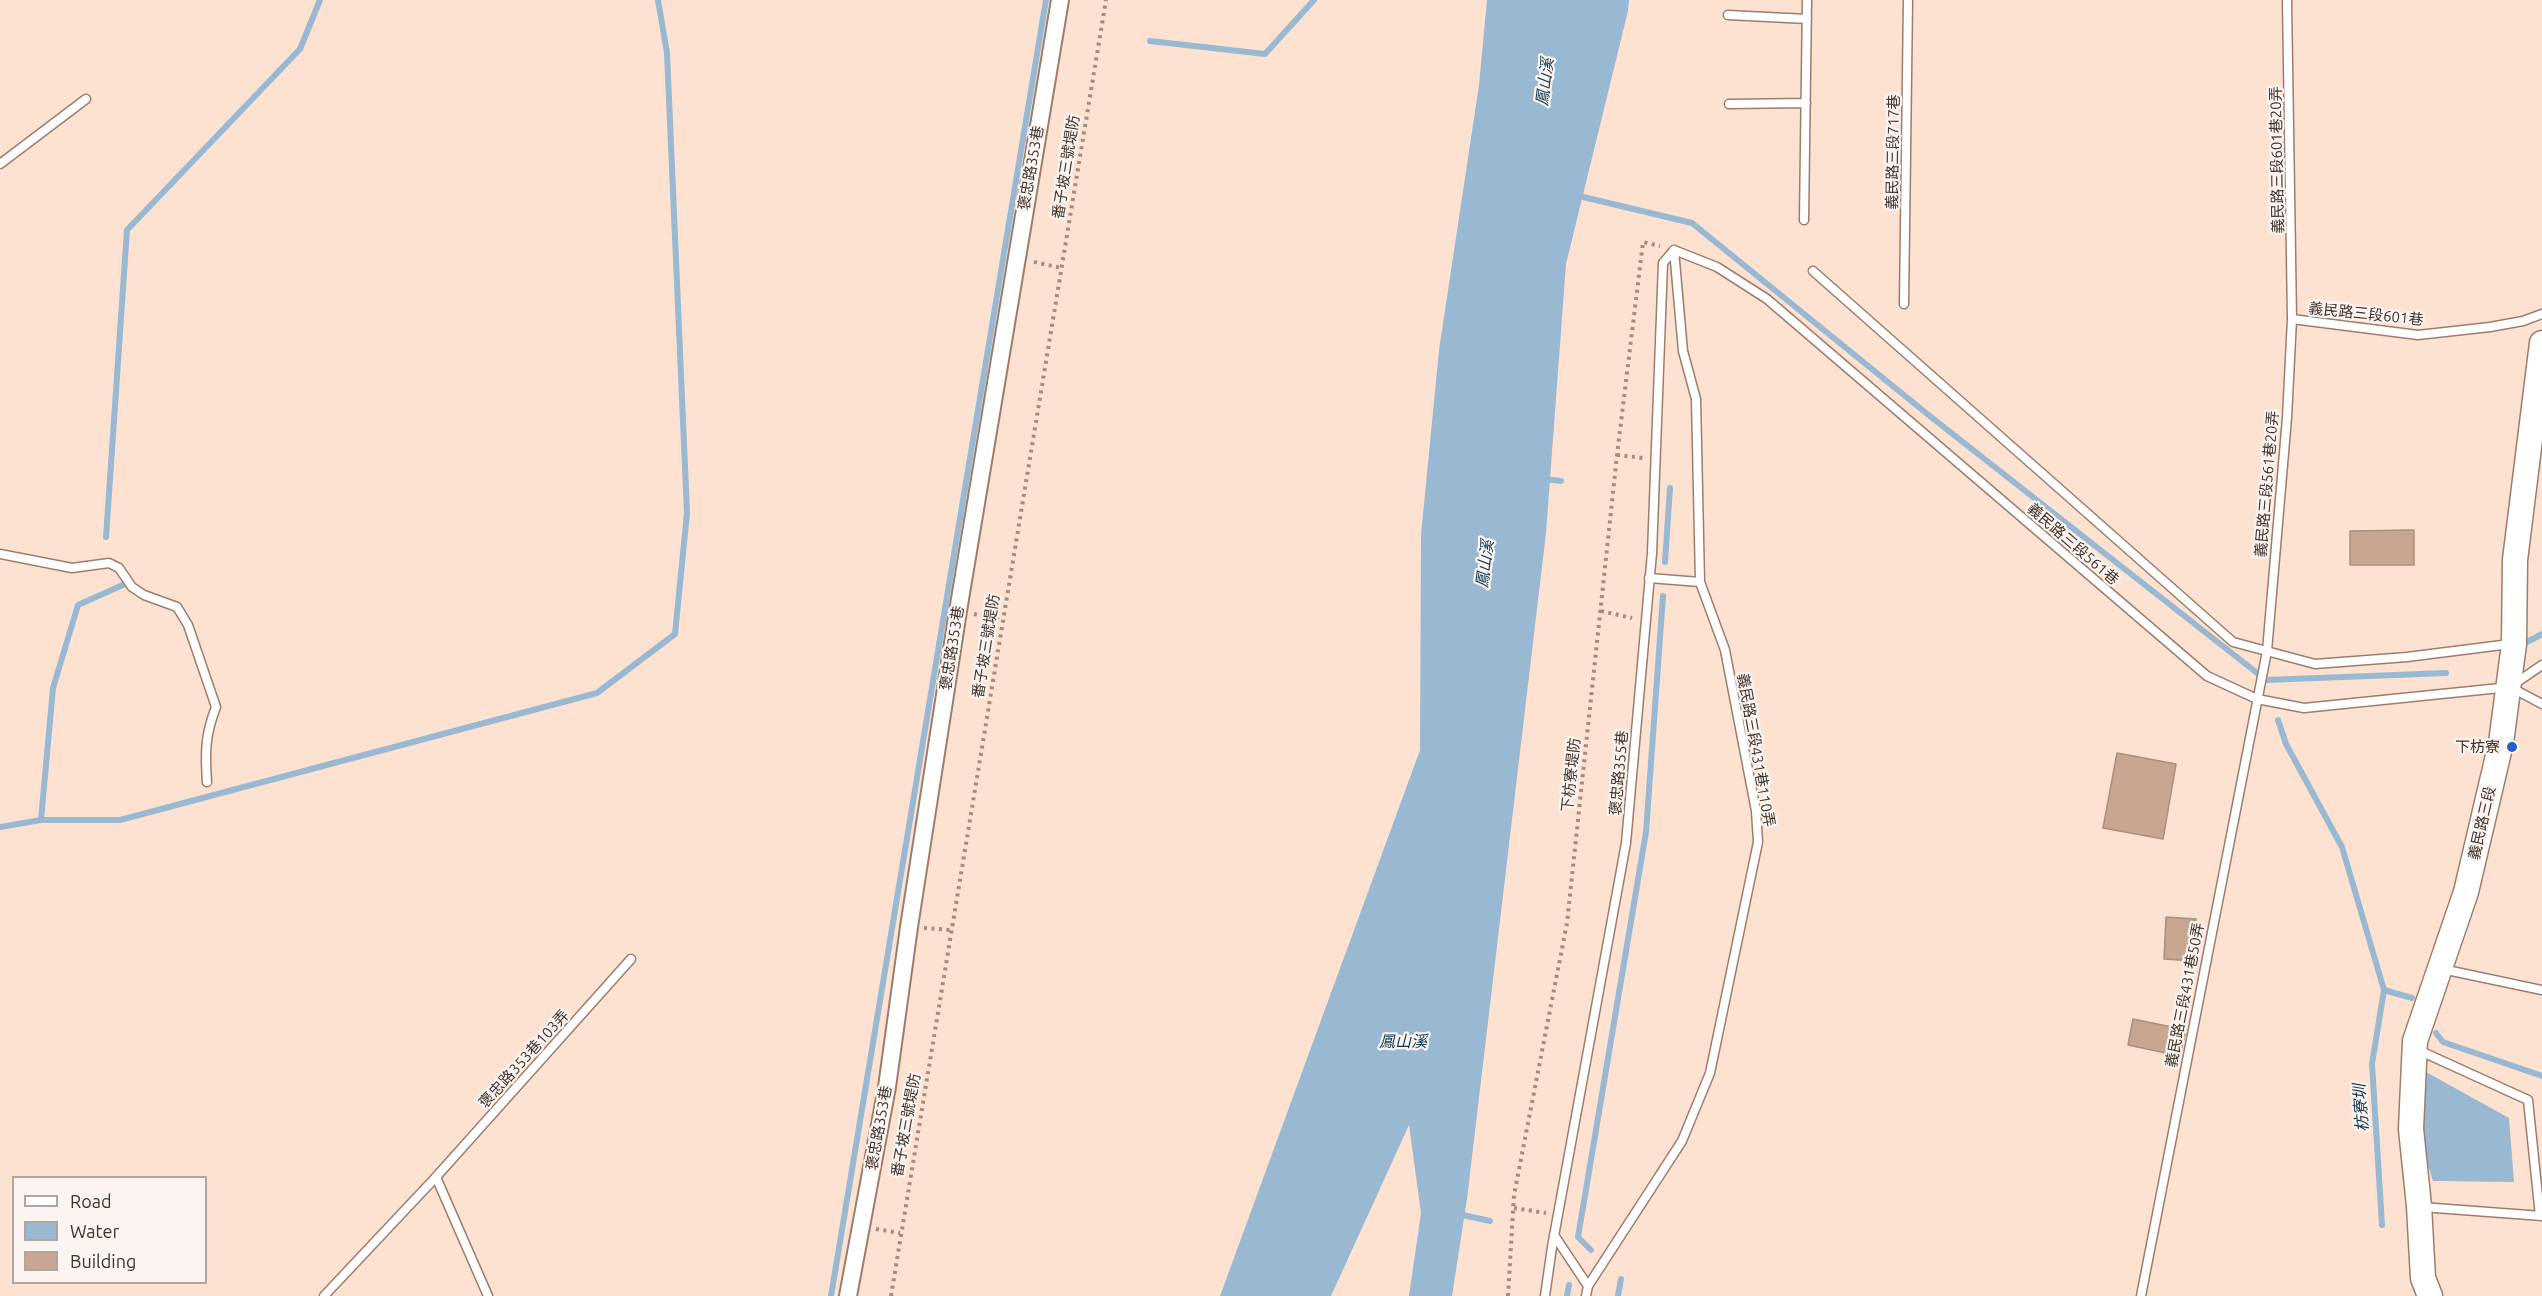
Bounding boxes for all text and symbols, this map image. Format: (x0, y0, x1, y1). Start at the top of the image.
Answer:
water label: 鳳山溪 (1533, 57, 1557, 107)
street label: 義民路三段601巷20弄 (2267, 86, 2287, 234)
street label: 義民路三段717巷 (1883, 94, 1903, 210)
street label: 番子坡三號堤防 (1049, 114, 1083, 220)
street label: 褒忠路353巷 (1015, 124, 1047, 212)
street label: 義民路三段601巷 (2308, 299, 2424, 329)
street label: 義民路三段561巷20弄 (2252, 410, 2282, 558)
street label: 義民路三段561巷 (2024, 499, 2122, 589)
water label: 鳳山溪 (1473, 539, 1497, 589)
street label: 番子坡三號堤防 (969, 593, 1003, 699)
street label: 褒忠路353巷 (936, 604, 968, 692)
street label: 義民路三段431巷110弄 (1734, 672, 1778, 828)
street label: 褒忠路355巷 (1606, 730, 1632, 816)
street label: 下枋寮堤防 (1558, 737, 1584, 813)
place label: 下枋寮 (2455, 738, 2500, 756)
marker: 下枋寮 (2505, 740, 2519, 754)
street label: 義民路三段 (2465, 784, 2499, 862)
street label: 義民路三段431巷50弄 (2162, 921, 2208, 1069)
street label: 褒忠路353巷103弄 (475, 1006, 573, 1112)
water label: 鳳山溪 (1379, 1032, 1427, 1052)
street label: 番子坡三號堤防 (888, 1072, 924, 1178)
water label: 枋寮圳 (2350, 1083, 2372, 1133)
street label: 褒忠路353巷 (863, 1084, 895, 1172)
legend (12, 1176, 207, 1284)
text: Road (70, 1191, 112, 1211)
text: Water (70, 1221, 119, 1241)
text: Building (70, 1251, 136, 1271)

